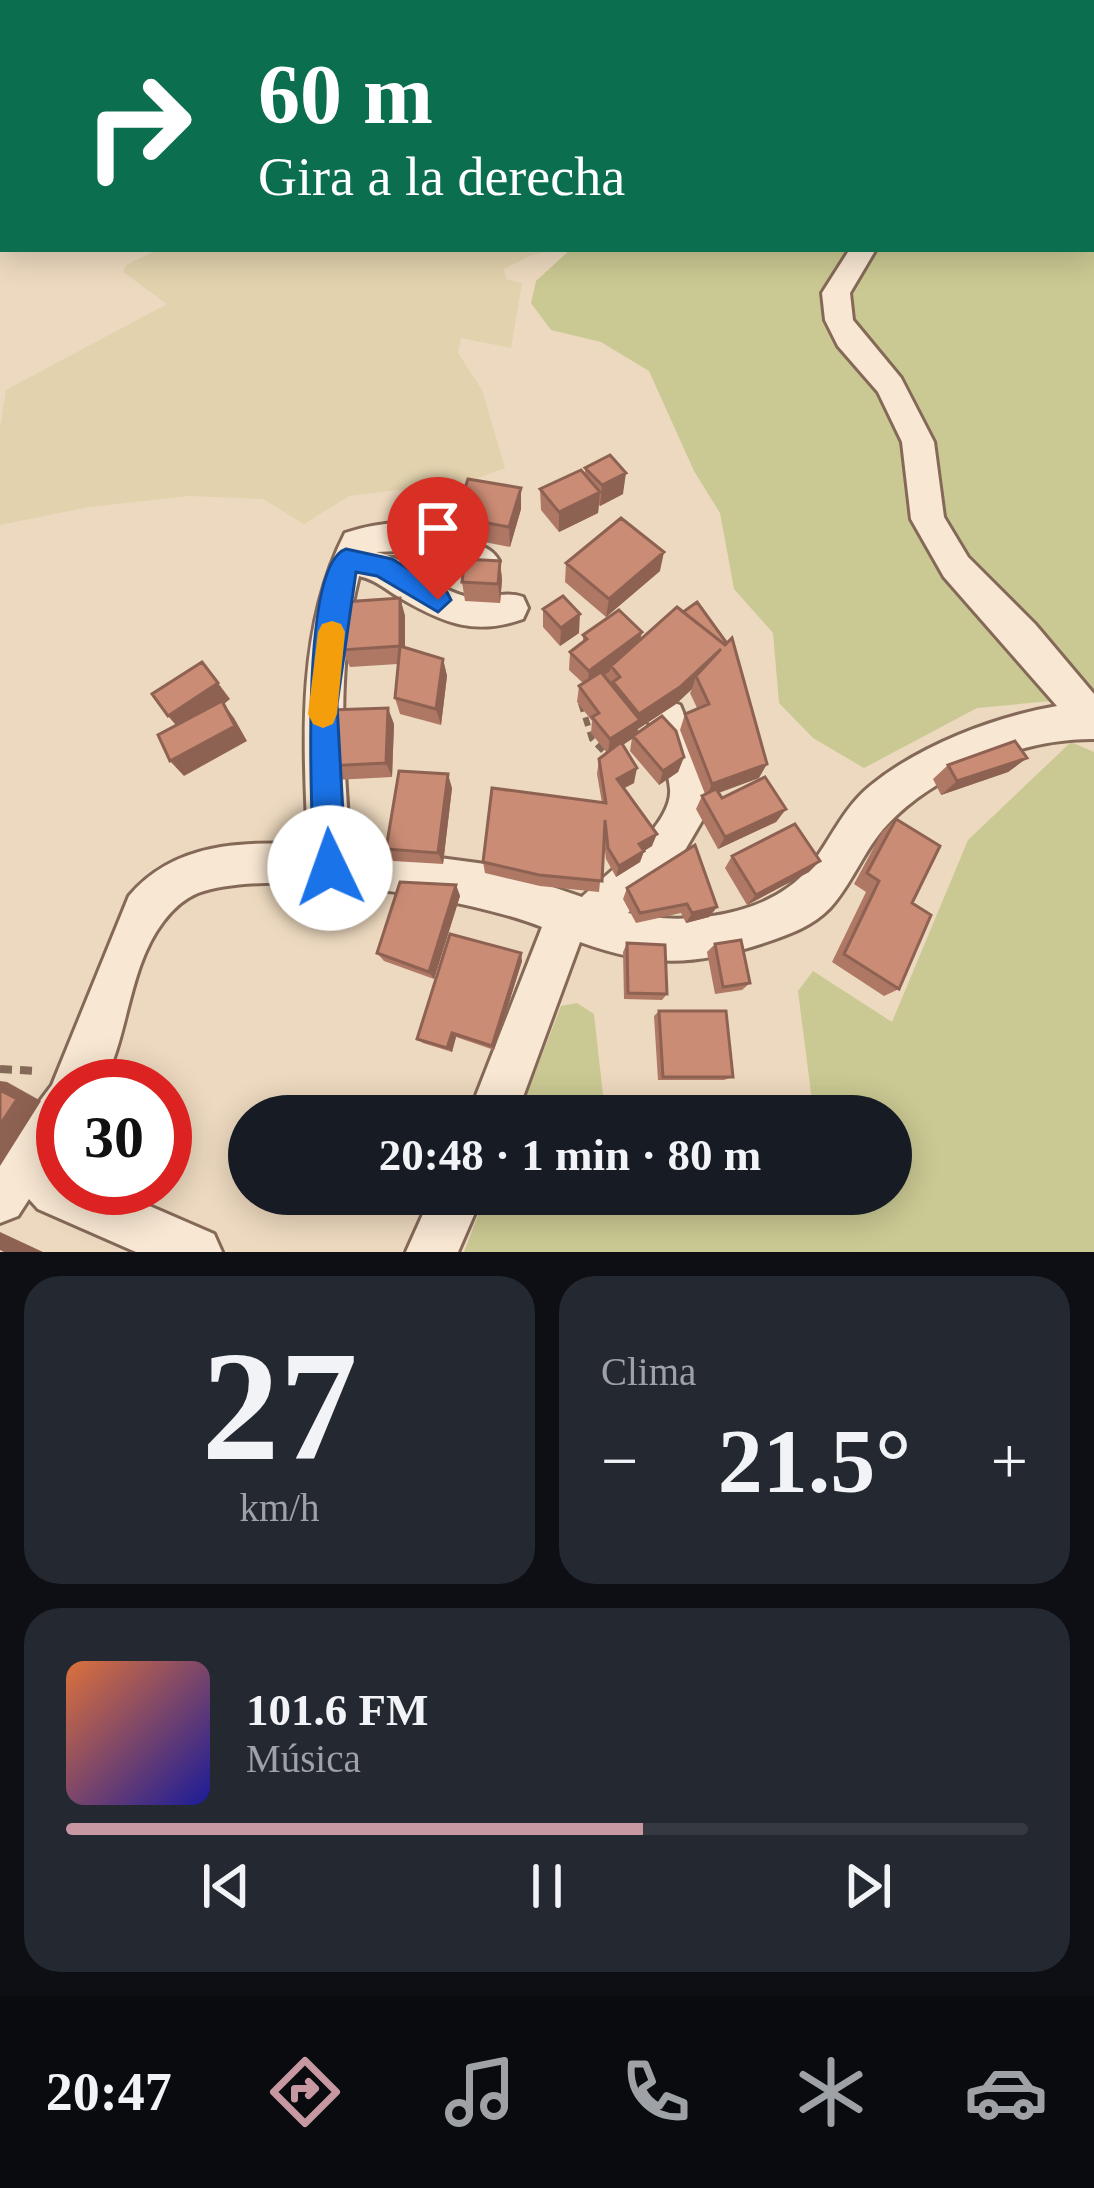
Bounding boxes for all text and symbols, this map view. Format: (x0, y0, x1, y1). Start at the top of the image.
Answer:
icon: right (60, 48, 216, 204)
text: 60 m (258, 48, 433, 141)
text: Gira a la derecha (258, 147, 625, 207)
pin (387, 477, 489, 600)
icon: arrive (405, 495, 471, 561)
position arrow (267, 805, 393, 931)
speed limit sign: 30 (36, 1059, 192, 1215)
text: 20:48 · 1 min · 80 m (379, 1130, 761, 1180)
text: 27 (202, 1320, 358, 1493)
text: Clima (601, 1350, 696, 1393)
text: 21.5° (718, 1412, 911, 1511)
text: − (601, 1424, 638, 1497)
text: + (991, 1424, 1028, 1497)
text: km/h (239, 1486, 320, 1529)
text: 101.6 FM (246, 1685, 428, 1735)
text: Música (246, 1737, 361, 1780)
icon: previous (193, 1853, 259, 1919)
icon: pause (514, 1853, 580, 1919)
icon: next (835, 1853, 901, 1919)
icon: directions (263, 2050, 347, 2134)
icon: music (438, 2050, 522, 2134)
icon: phone (614, 2050, 698, 2134)
icon: climate (789, 2050, 873, 2134)
icon: car (964, 2050, 1048, 2134)
text: 20:47 (46, 2062, 172, 2122)

